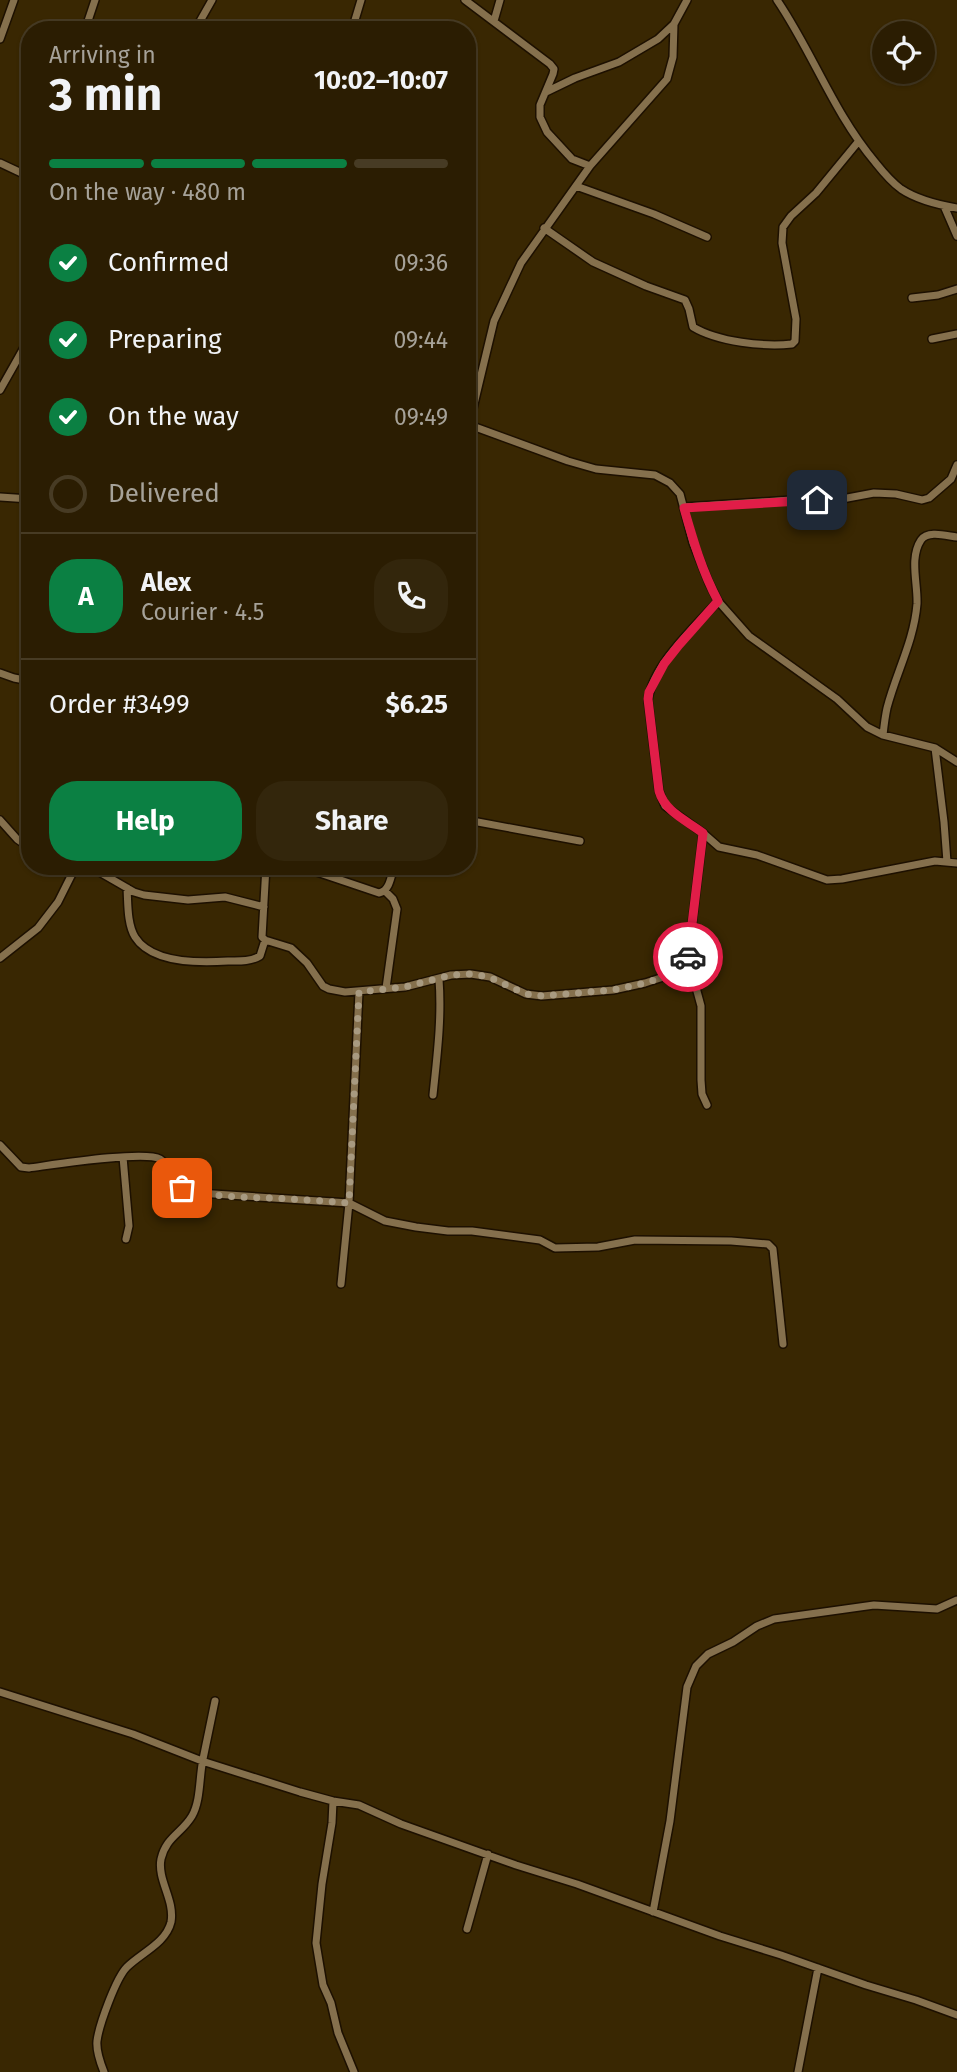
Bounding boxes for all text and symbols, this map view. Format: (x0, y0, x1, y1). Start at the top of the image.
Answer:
map controls (872, 21, 935, 84)
button: locate (872, 21, 935, 84)
text: Arriving in (49, 41, 156, 69)
text: 10:02–10:07 (314, 65, 448, 96)
text: 3 min (49, 67, 162, 122)
text: On the way · 480 m (49, 178, 246, 206)
icon: check (49, 244, 87, 282)
text: Confirmed (108, 247, 229, 278)
text: 09:36 (394, 249, 448, 277)
icon: check (49, 321, 87, 359)
text: Preparing (108, 324, 221, 355)
text: 09:44 (393, 326, 448, 354)
icon: check (49, 398, 87, 436)
text: On the way (108, 401, 239, 432)
text: 09:49 (394, 403, 448, 431)
pin (787, 470, 847, 530)
text: Delivered (108, 478, 220, 509)
icon: home (798, 481, 836, 519)
button: phone (374, 559, 448, 633)
text: Alex (141, 567, 191, 598)
text: A (78, 581, 94, 612)
text: Courier · 4.5 (141, 598, 264, 626)
text: Order #3499 (49, 689, 190, 720)
text: $6.25 (385, 689, 448, 720)
button: Help (49, 781, 242, 861)
button: Share (256, 781, 448, 861)
courier (653, 922, 723, 992)
icon: car (669, 938, 707, 976)
pin (152, 1158, 212, 1218)
icon: bag (163, 1169, 201, 1207)

